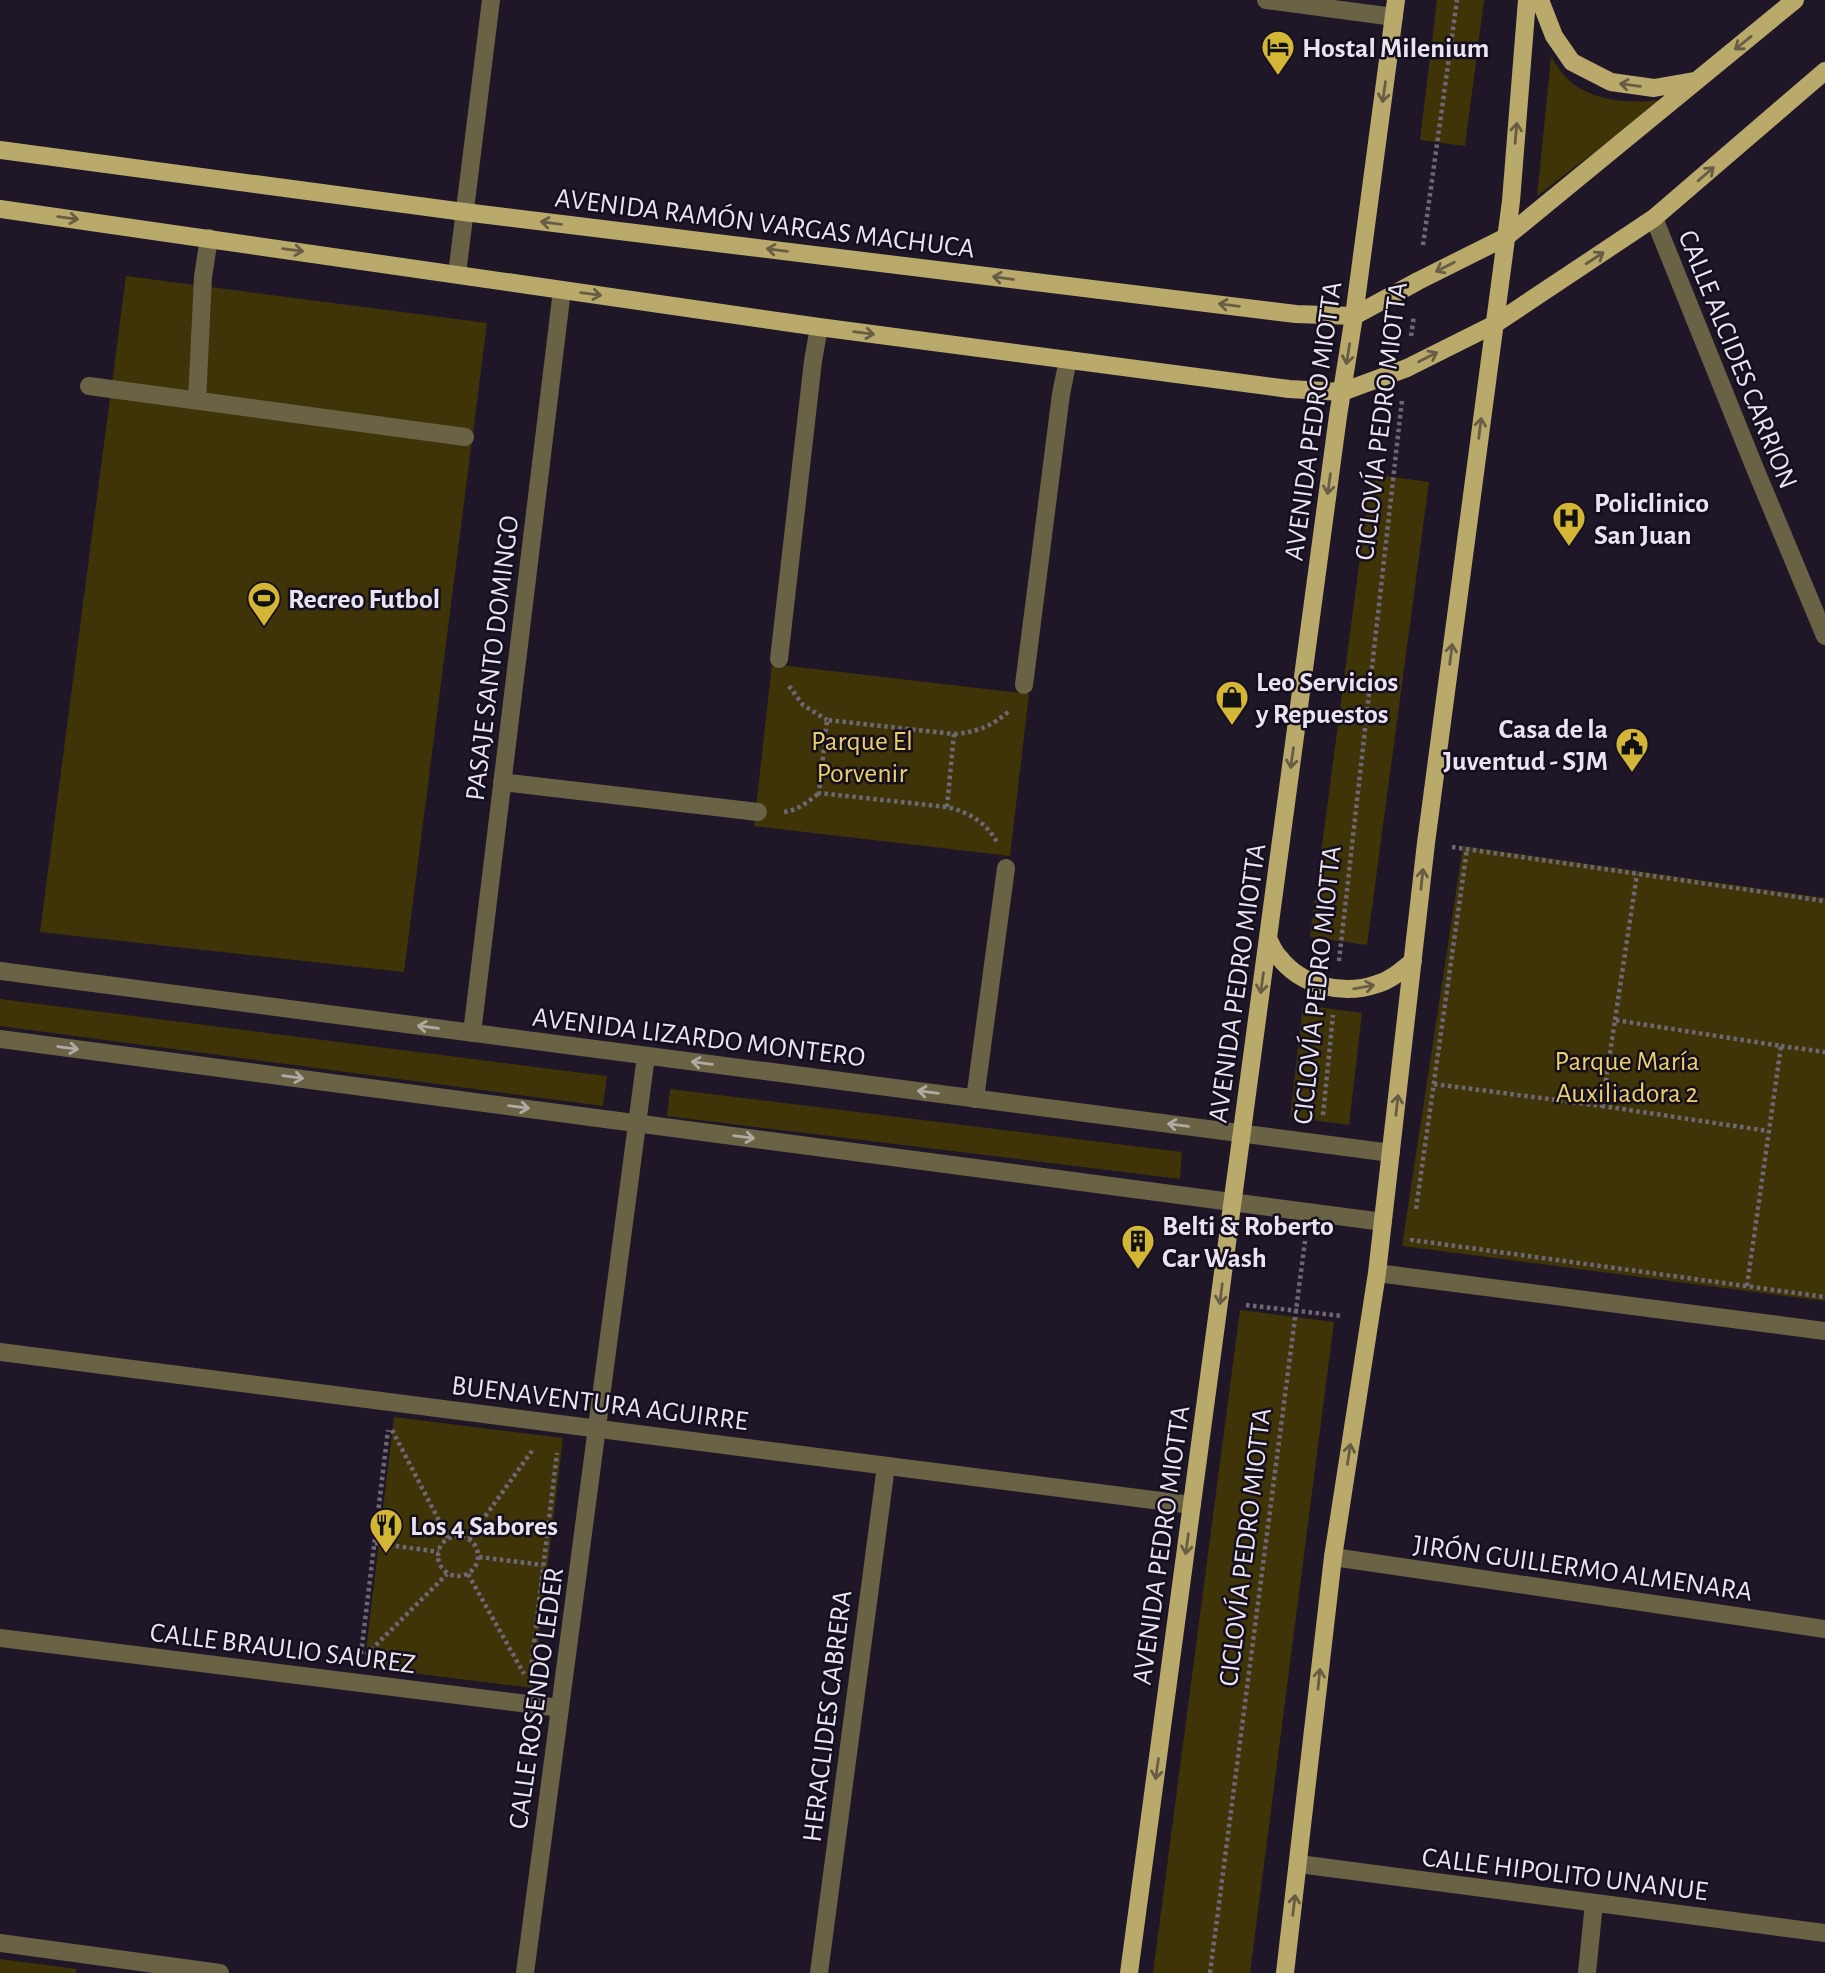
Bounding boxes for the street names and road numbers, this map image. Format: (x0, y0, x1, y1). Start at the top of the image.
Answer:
street label: AVENIDA RAMÓN VARGAS MACHUCA (553, 181, 977, 264)
street label: CALLE ALCIDES CARRION (1672, 226, 1802, 493)
street label: AVENIDA PEDRO MIOTTA (1281, 280, 1347, 563)
street label: CICLOVÍA PEDRO MIOTTA (1348, 280, 1413, 562)
street label: PASAJE SANTO DOMINGO (462, 514, 524, 803)
street label: AVENIDA PEDRO MIOTTA (1205, 842, 1271, 1125)
street label: CICLOVÍA PEDRO MIOTTA (1286, 844, 1347, 1126)
street label: AVENIDA LIZARDO MONTERO (531, 1004, 867, 1072)
street label: BUENAVENTURA AGUIRRE (450, 1372, 750, 1436)
street label: AVENIDA PEDRO MIOTTA (1129, 1404, 1195, 1687)
street label: CICLOVÍA PEDRO MIOTTA (1212, 1406, 1277, 1688)
street label: JIRÓN GUILLERMO ALMENARA (1411, 1528, 1754, 1607)
street label: CALLE ROSENDO LEDER (505, 1566, 569, 1831)
street label: HERACLIDES CABRERA (799, 1589, 857, 1844)
street label: CALLE BRAULIO SAUREZ (148, 1619, 417, 1679)
street label: CALLE HIPOLITO UNANUE (1420, 1844, 1709, 1906)

